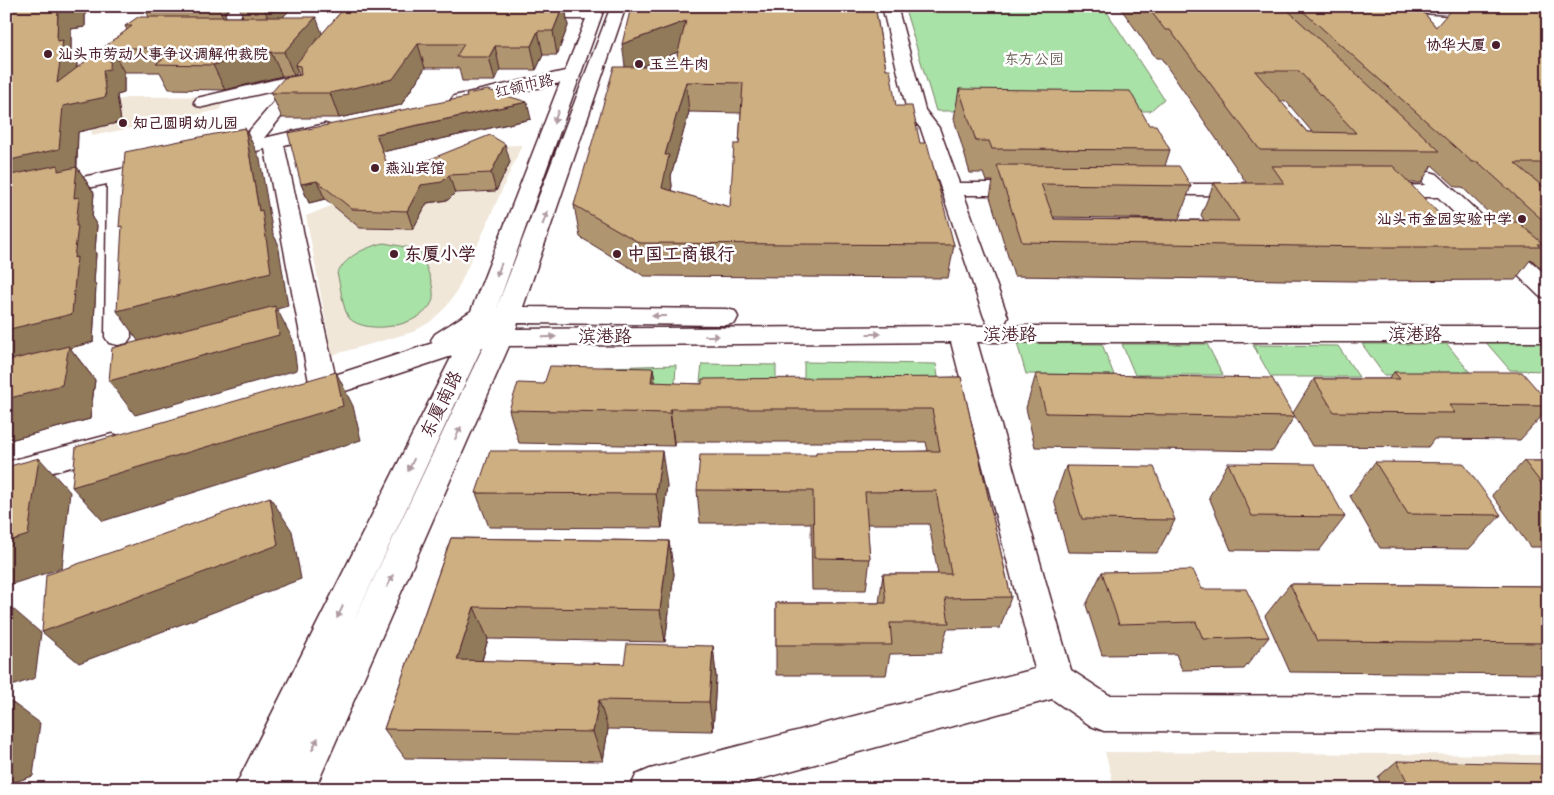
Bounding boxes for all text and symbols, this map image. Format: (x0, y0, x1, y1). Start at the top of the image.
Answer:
place label: 协华大厦 (1426, 36, 1486, 56)
marker: 协华大厦 (1490, 39, 1502, 51)
place label: 汕头市劳动人事争议调解仲裁院 (58, 45, 268, 65)
marker: 汕头市劳动人事争议调解仲裁院 (42, 48, 54, 60)
park label: 东方公园 (1004, 50, 1064, 70)
place label: 玉兰牛肉 (649, 55, 709, 75)
marker: 玉兰牛肉 (633, 58, 645, 70)
street label: 红领巾路 (493, 70, 556, 103)
one-way arrow (552, 110, 559, 125)
place label: 知己圆明幼儿园 (133, 114, 238, 134)
marker: 知己圆明幼儿园 (117, 117, 129, 129)
place label: 燕汕宾馆 (385, 159, 445, 179)
marker: 燕汕宾馆 (369, 162, 381, 174)
one-way arrow (542, 210, 549, 225)
place label: 汕头市金园实验中学 (1377, 210, 1512, 230)
marker: 汕头市金园实验中学 (1516, 213, 1528, 225)
place label: 东厦小学 (404, 243, 476, 267)
place label: 中国工商银行 (627, 243, 735, 267)
marker: 东厦小学 (388, 248, 400, 260)
marker: 中国工商银行 (611, 248, 623, 260)
one-way arrow (495, 262, 503, 277)
one-way arrow (651, 312, 667, 320)
street label: 滨港路 (983, 323, 1037, 347)
street label: 滨港路 (1388, 323, 1442, 347)
street label: 滨港路 (578, 325, 632, 349)
one-way arrow (866, 330, 882, 338)
one-way arrow (704, 332, 720, 340)
one-way arrow (541, 333, 557, 341)
street label: 东厦南路 (415, 367, 468, 442)
one-way arrow (454, 426, 462, 440)
one-way arrow (407, 458, 415, 472)
one-way arrow (387, 574, 395, 588)
one-way arrow (336, 604, 344, 619)
one-way arrow (312, 737, 320, 751)

